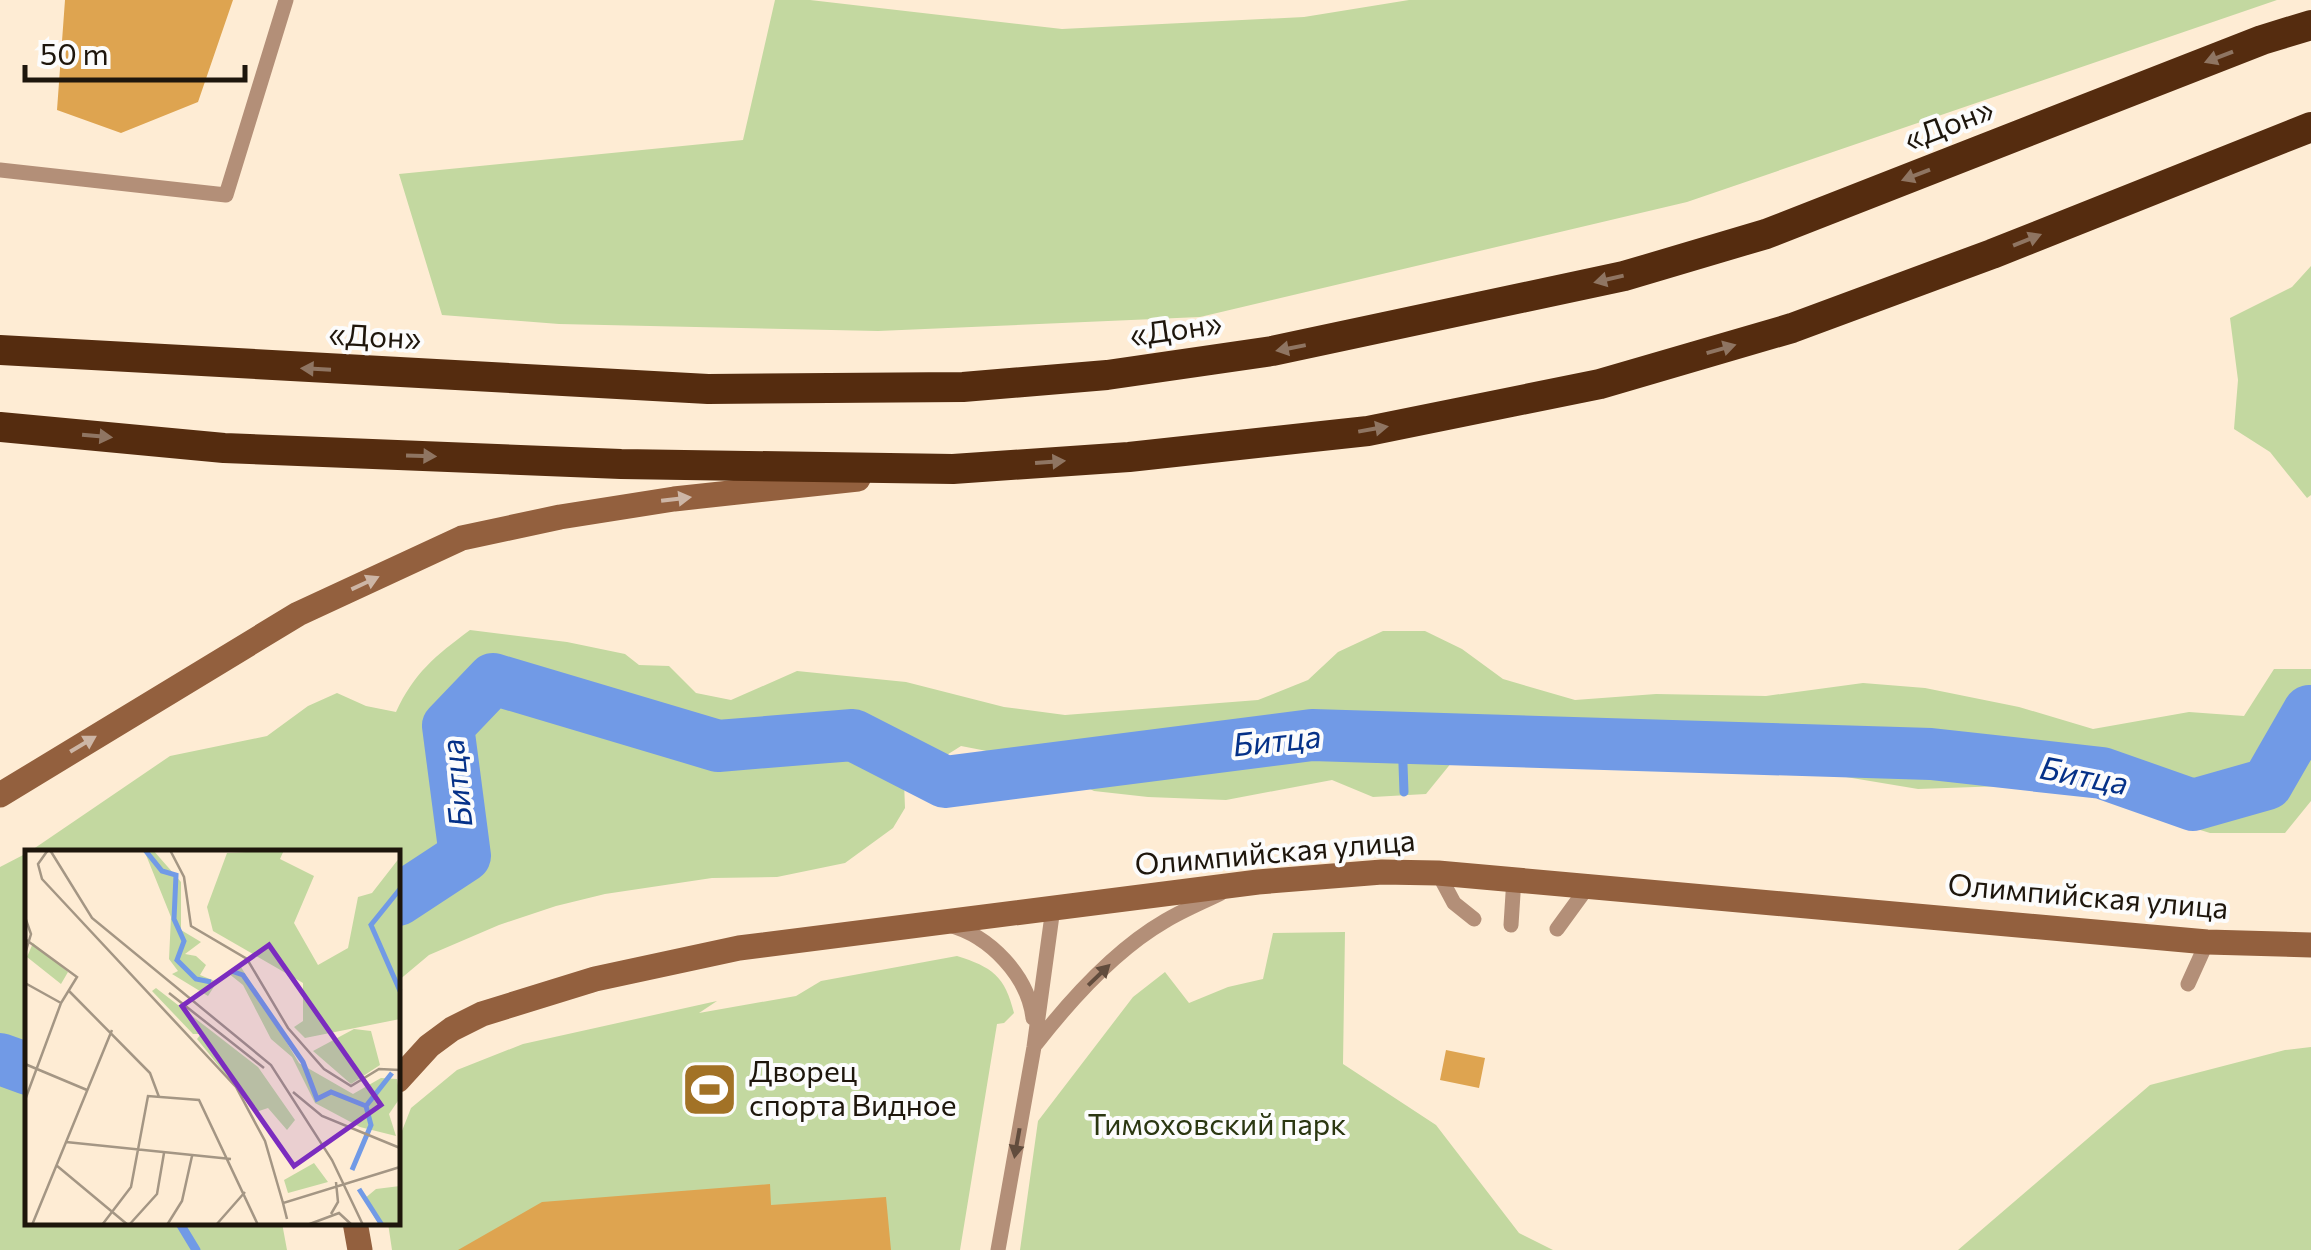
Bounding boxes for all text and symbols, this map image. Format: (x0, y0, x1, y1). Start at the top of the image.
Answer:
scale bar (25, 20, 245, 82)
text: 50 m (40, 34, 109, 71)
one-way arrow (2204, 49, 2234, 65)
street label: «Дон» (1898, 89, 1998, 157)
one-way arrow (1901, 168, 1931, 183)
one-way arrow (2012, 232, 2042, 248)
one-way arrow (1593, 272, 1624, 287)
street label: «Дон» (1127, 303, 1224, 352)
street label: «Дон» (328, 314, 422, 355)
one-way arrow (1275, 340, 1306, 356)
one-way arrow (1706, 341, 1736, 356)
one-way arrow (300, 361, 332, 377)
one-way arrow (1358, 421, 1389, 436)
one-way arrow (82, 429, 114, 445)
one-way arrow (406, 448, 438, 464)
one-way arrow (1034, 454, 1066, 470)
one-way arrow (661, 490, 693, 506)
one-way arrow (350, 575, 380, 591)
water label: Битца (1231, 714, 1323, 764)
one-way arrow (69, 736, 97, 753)
water label: Битца (430, 737, 480, 829)
water label: Битца (2037, 746, 2132, 802)
street label: Олимпийская улица (1133, 820, 1417, 881)
inset map (25, 850, 400, 1225)
street label: Олимпийская улица (1946, 864, 2230, 925)
one-way arrow (1086, 964, 1110, 987)
place label: Дворец спорта Видное (749, 1051, 957, 1122)
sports icon: Дворец спорта Видное (680, 1059, 740, 1119)
park label: Тимоховский парк (1088, 1104, 1346, 1141)
one-way arrow (1009, 1128, 1024, 1159)

